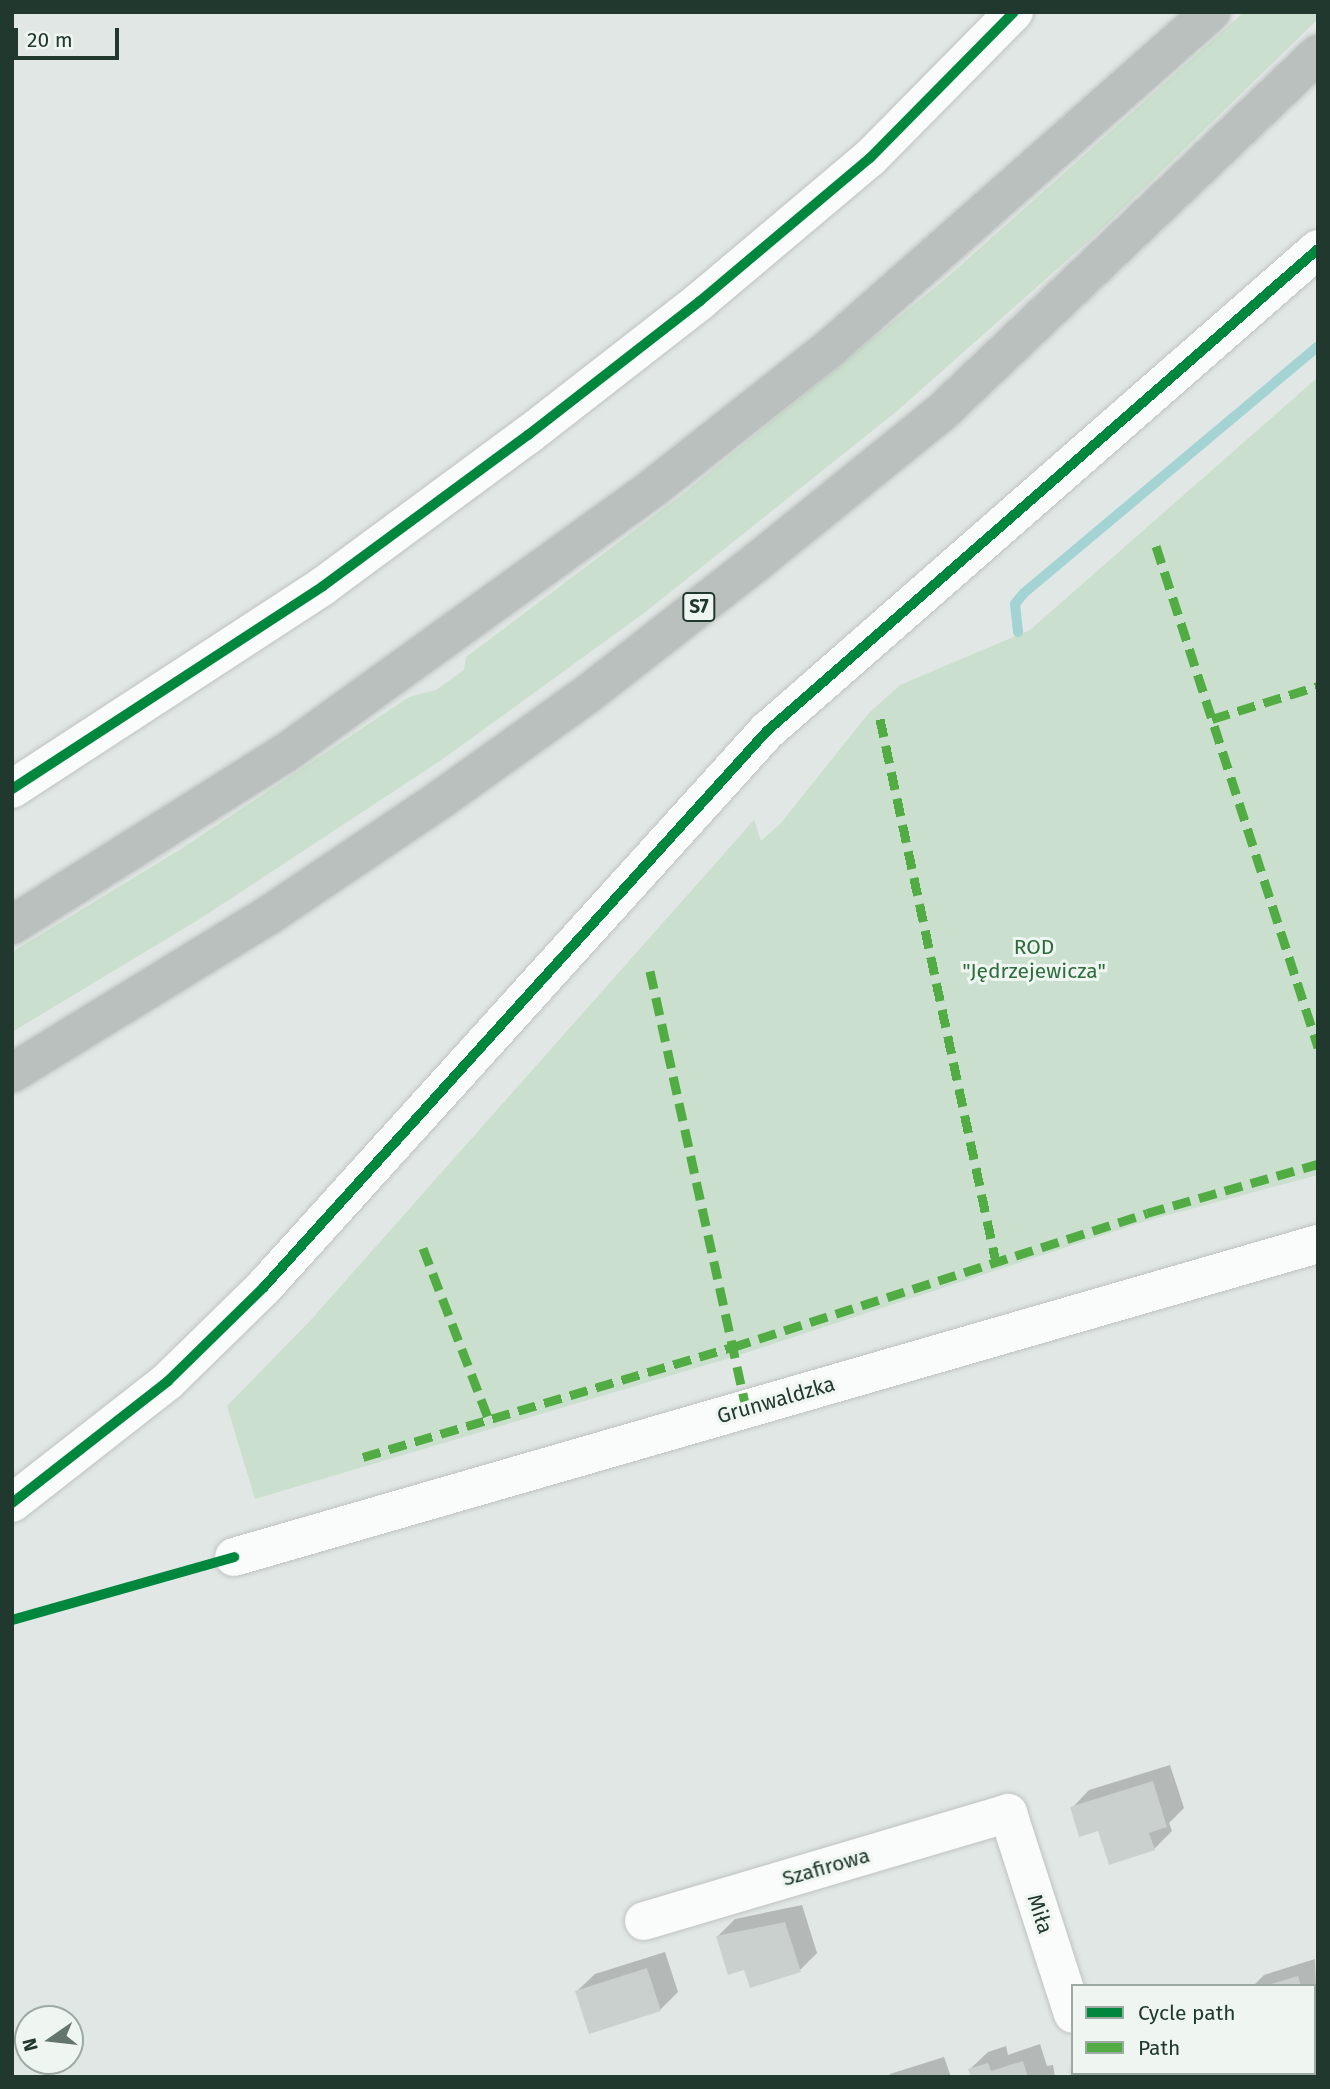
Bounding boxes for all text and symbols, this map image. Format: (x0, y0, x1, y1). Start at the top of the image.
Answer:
scale bar (18, 14, 122, 58)
text: 20 m (27, 27, 73, 53)
road number: S7 (682, 592, 716, 622)
park label: ROD "Jędrzejewicza" (962, 934, 1106, 984)
street label: Grunwaldzka (714, 1371, 838, 1429)
street label: Szafirowa (779, 1843, 873, 1891)
street label: Miła (1022, 1891, 1058, 1937)
legend (1071, 1984, 1316, 2075)
text: Cycle path (1138, 2000, 1236, 2026)
north arrow (14, 2005, 84, 2075)
text: Path (1138, 2035, 1180, 2061)
text: N (17, 2036, 43, 2054)

